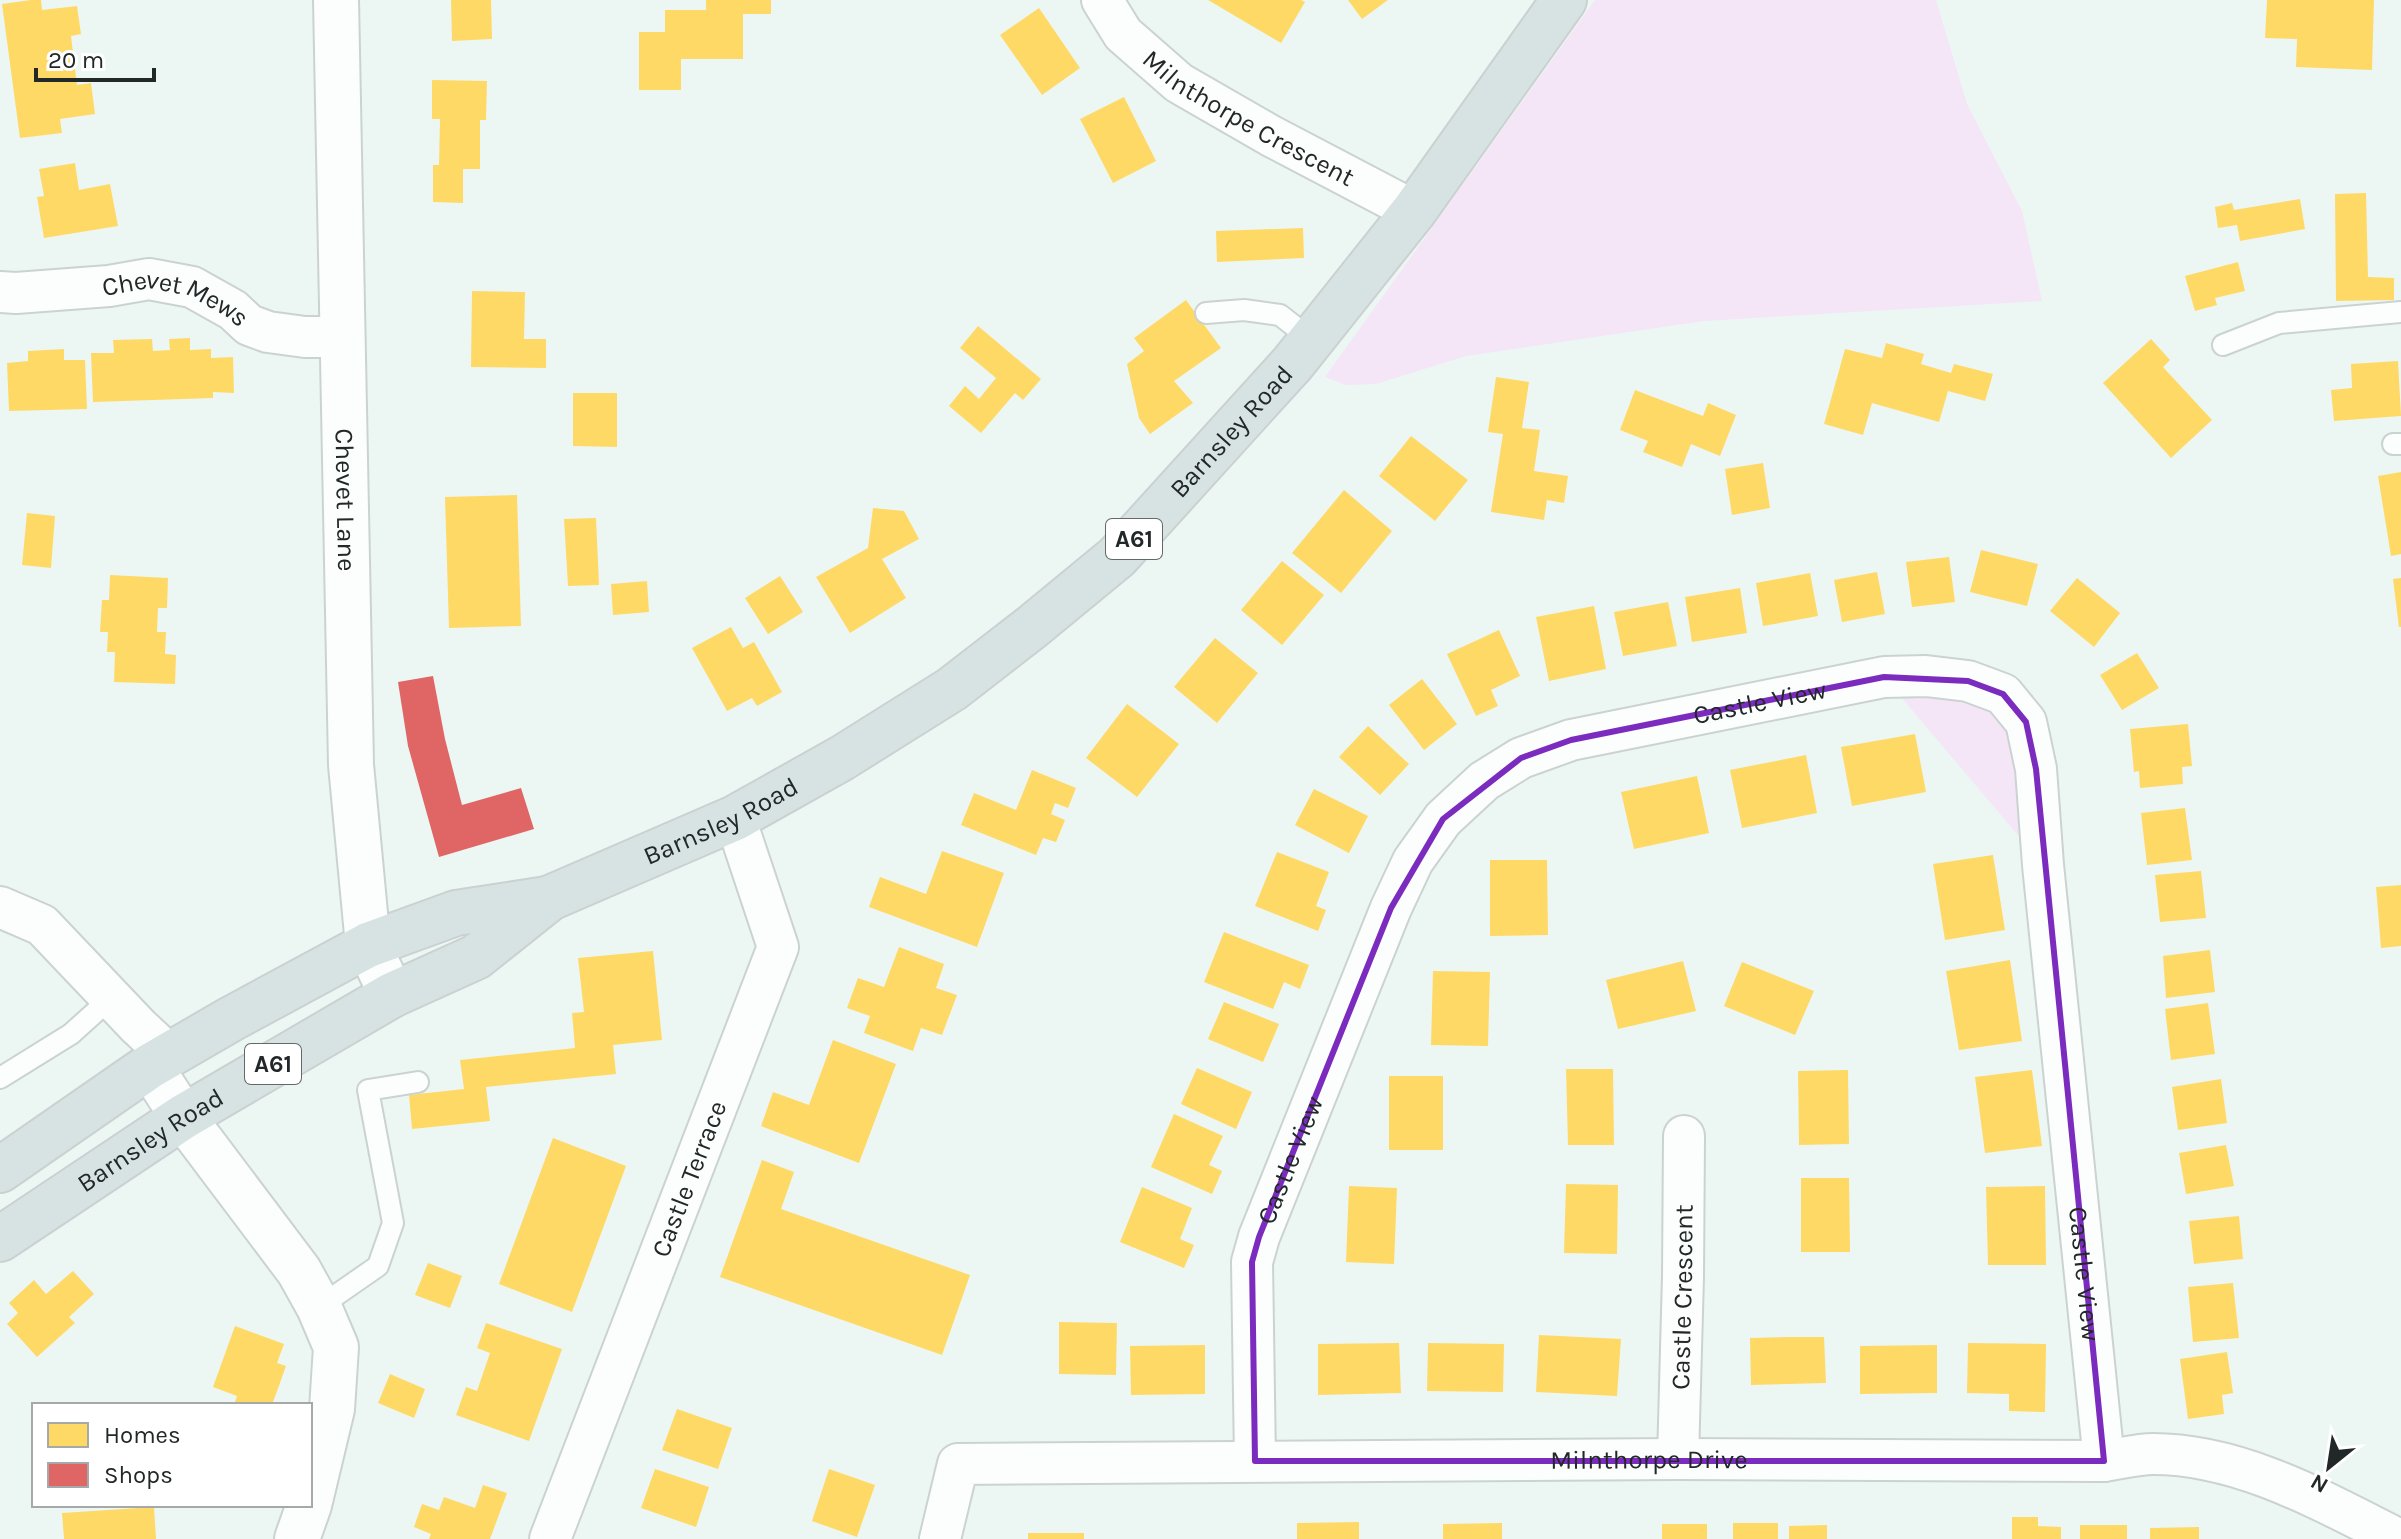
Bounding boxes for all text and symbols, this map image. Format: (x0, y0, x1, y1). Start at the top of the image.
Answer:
scale bar (36, 32, 154, 82)
street label: Milnthorpe Crescent (1136, 43, 1360, 193)
text: 20 m (48, 46, 104, 74)
street label: Chevet Mews (100, 264, 256, 333)
street label: Barnsley Road (1164, 359, 1299, 504)
street label: Chevet Lane (328, 428, 362, 572)
road number: A61 (1106, 519, 1162, 559)
street label: Castle View (1690, 674, 1829, 731)
street label: Barnsley Road (639, 771, 804, 872)
road number: A61 (245, 1044, 301, 1084)
street label: Barnsley Road (72, 1082, 229, 1199)
street label: Castle View (1251, 1092, 1330, 1229)
street label: Castle Terrace (645, 1096, 733, 1261)
street label: Castle Crescent (1665, 1204, 1700, 1390)
street label: Castle View (2062, 1205, 2107, 1343)
legend (32, 1403, 312, 1507)
text: Homes (104, 1421, 181, 1449)
north arrow (2289, 1427, 2369, 1507)
street label: Milnthorpe Drive (1550, 1444, 1748, 1476)
text: Shops (104, 1461, 173, 1489)
text: N (2306, 1468, 2333, 1499)

